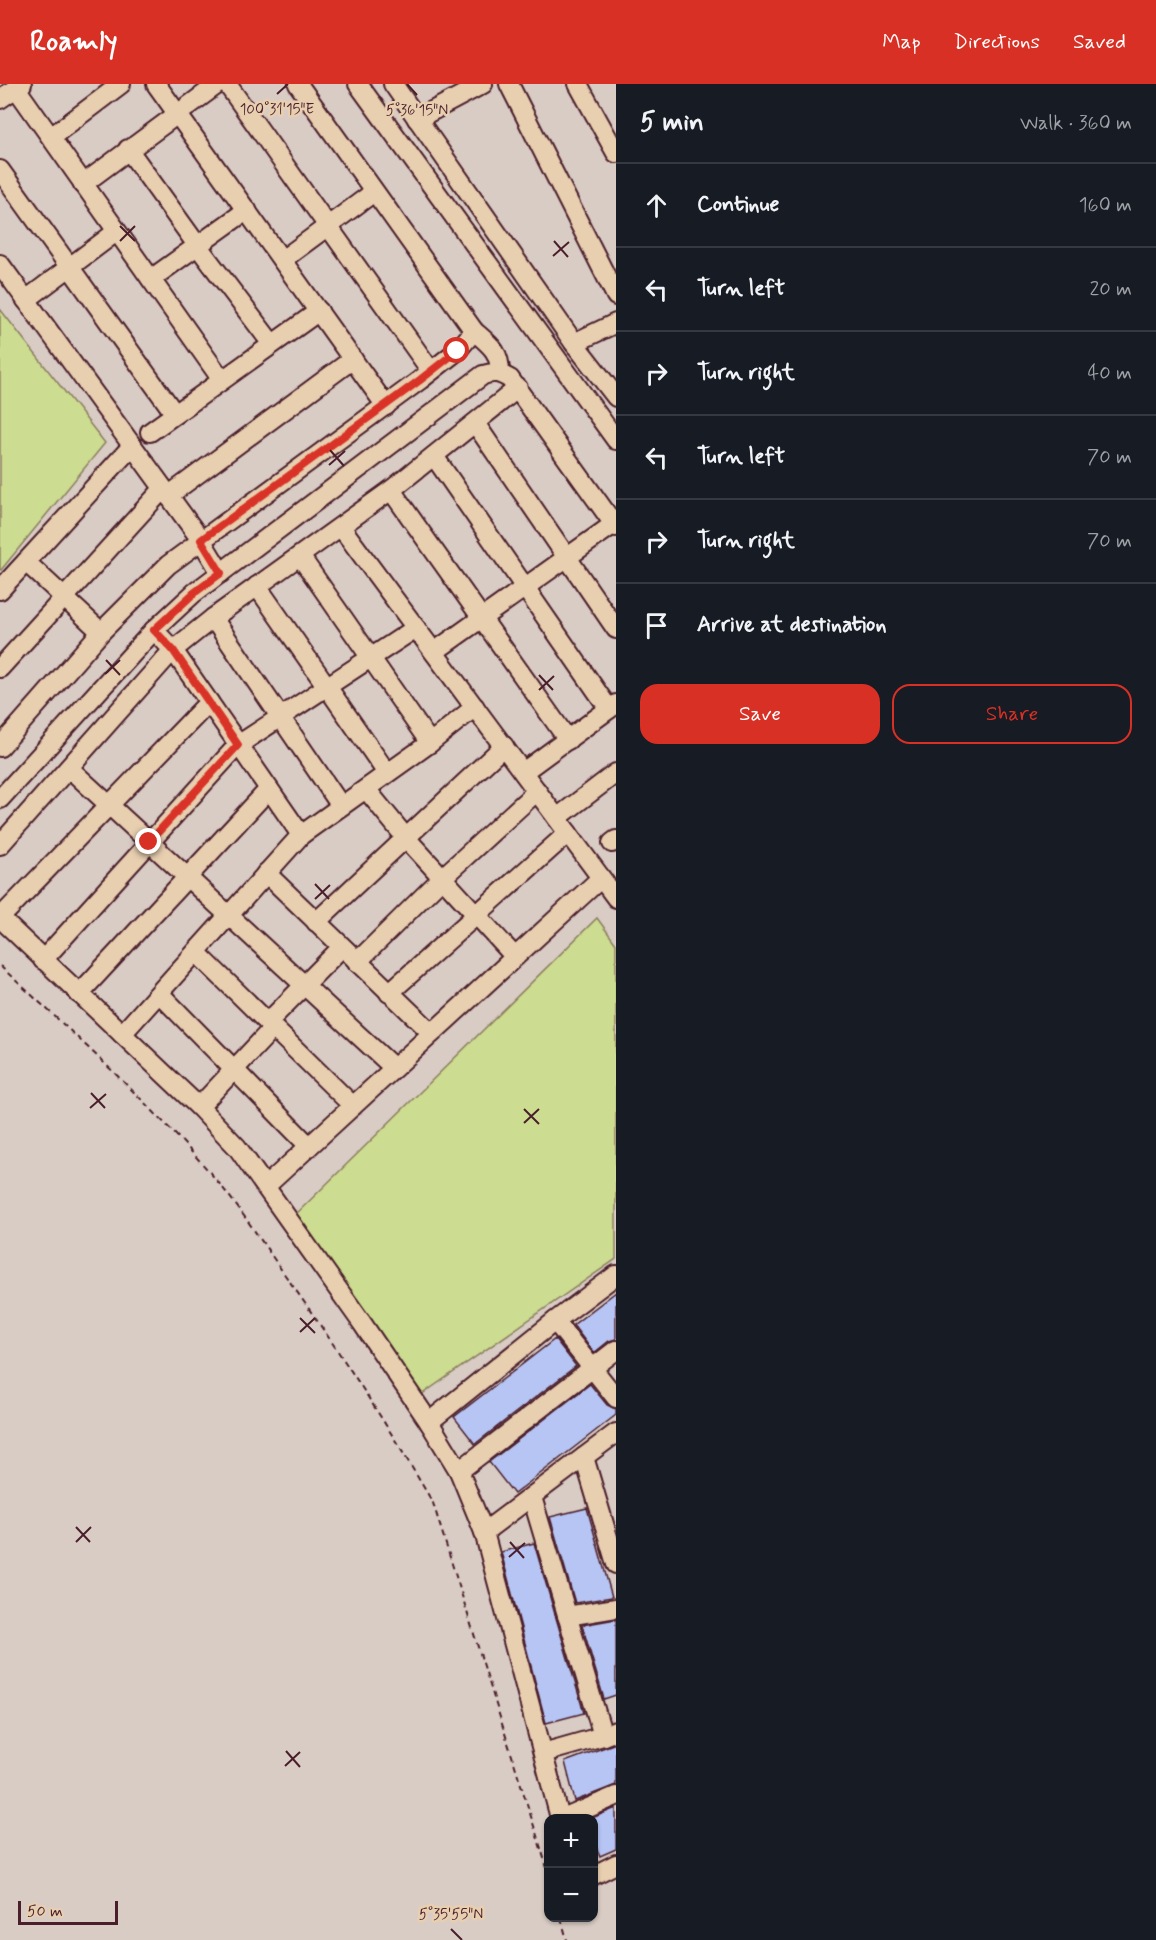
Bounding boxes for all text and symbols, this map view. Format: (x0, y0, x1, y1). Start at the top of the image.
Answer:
text: Roamly (30, 24, 118, 61)
text: Map (882, 28, 921, 56)
text: Directions (954, 28, 1040, 56)
text: Saved (1073, 28, 1126, 56)
text: 100°31'15"E (240, 100, 315, 120)
text: 5°36'15"N (386, 101, 448, 121)
text: 5 min (640, 106, 704, 140)
text: Walk · 360 m (1020, 110, 1132, 137)
icon: ahead (640, 189, 673, 222)
text: Continue (697, 191, 779, 219)
text: 160 m (1079, 192, 1132, 219)
icon: left (640, 273, 673, 306)
text: Turn left (697, 275, 785, 303)
text: 20 m (1089, 276, 1132, 303)
route start (443, 337, 469, 363)
icon: right (640, 357, 673, 390)
text: Turn right (697, 359, 795, 387)
text: 40 m (1088, 360, 1132, 387)
icon: left (640, 441, 673, 474)
text: Turn left (697, 443, 785, 471)
text: 70 m (1087, 444, 1132, 471)
icon: right (640, 525, 673, 558)
text: Turn right (697, 527, 795, 555)
text: 70 m (1087, 528, 1132, 555)
icon: arrive (640, 609, 673, 642)
text: Arrive at destination (697, 611, 887, 639)
button: Save (640, 684, 880, 744)
button: Share (892, 684, 1132, 744)
route end (135, 828, 161, 854)
map controls (544, 1814, 598, 1922)
button: + (544, 1814, 598, 1868)
button: − (544, 1868, 598, 1922)
scale bar (18, 1898, 118, 1926)
text: 50 m (27, 1901, 63, 1922)
text: 5°35'55"N (419, 1905, 483, 1925)

